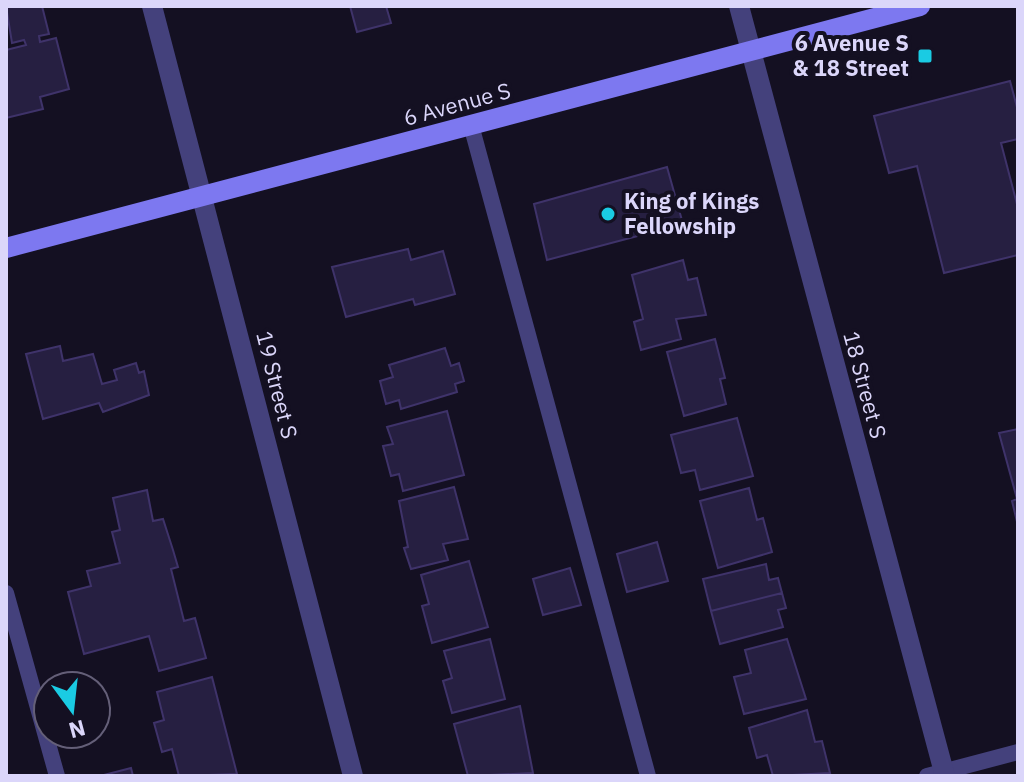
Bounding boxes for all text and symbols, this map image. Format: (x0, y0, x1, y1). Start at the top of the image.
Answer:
place label: 6 Avenue S & 18 Street (792, 28, 909, 82)
marker: 6 Avenue S & 18 Street (916, 47, 934, 65)
street label: 6 Avenue S (400, 75, 514, 132)
place label: King of Kings Fellowship (624, 186, 759, 240)
marker: King of Kings Fellowship (599, 205, 617, 223)
street label: 19 Street S (250, 328, 305, 442)
street label: 18 Street S (837, 328, 894, 442)
north arrow (32, 670, 112, 750)
text: N (66, 714, 89, 746)

